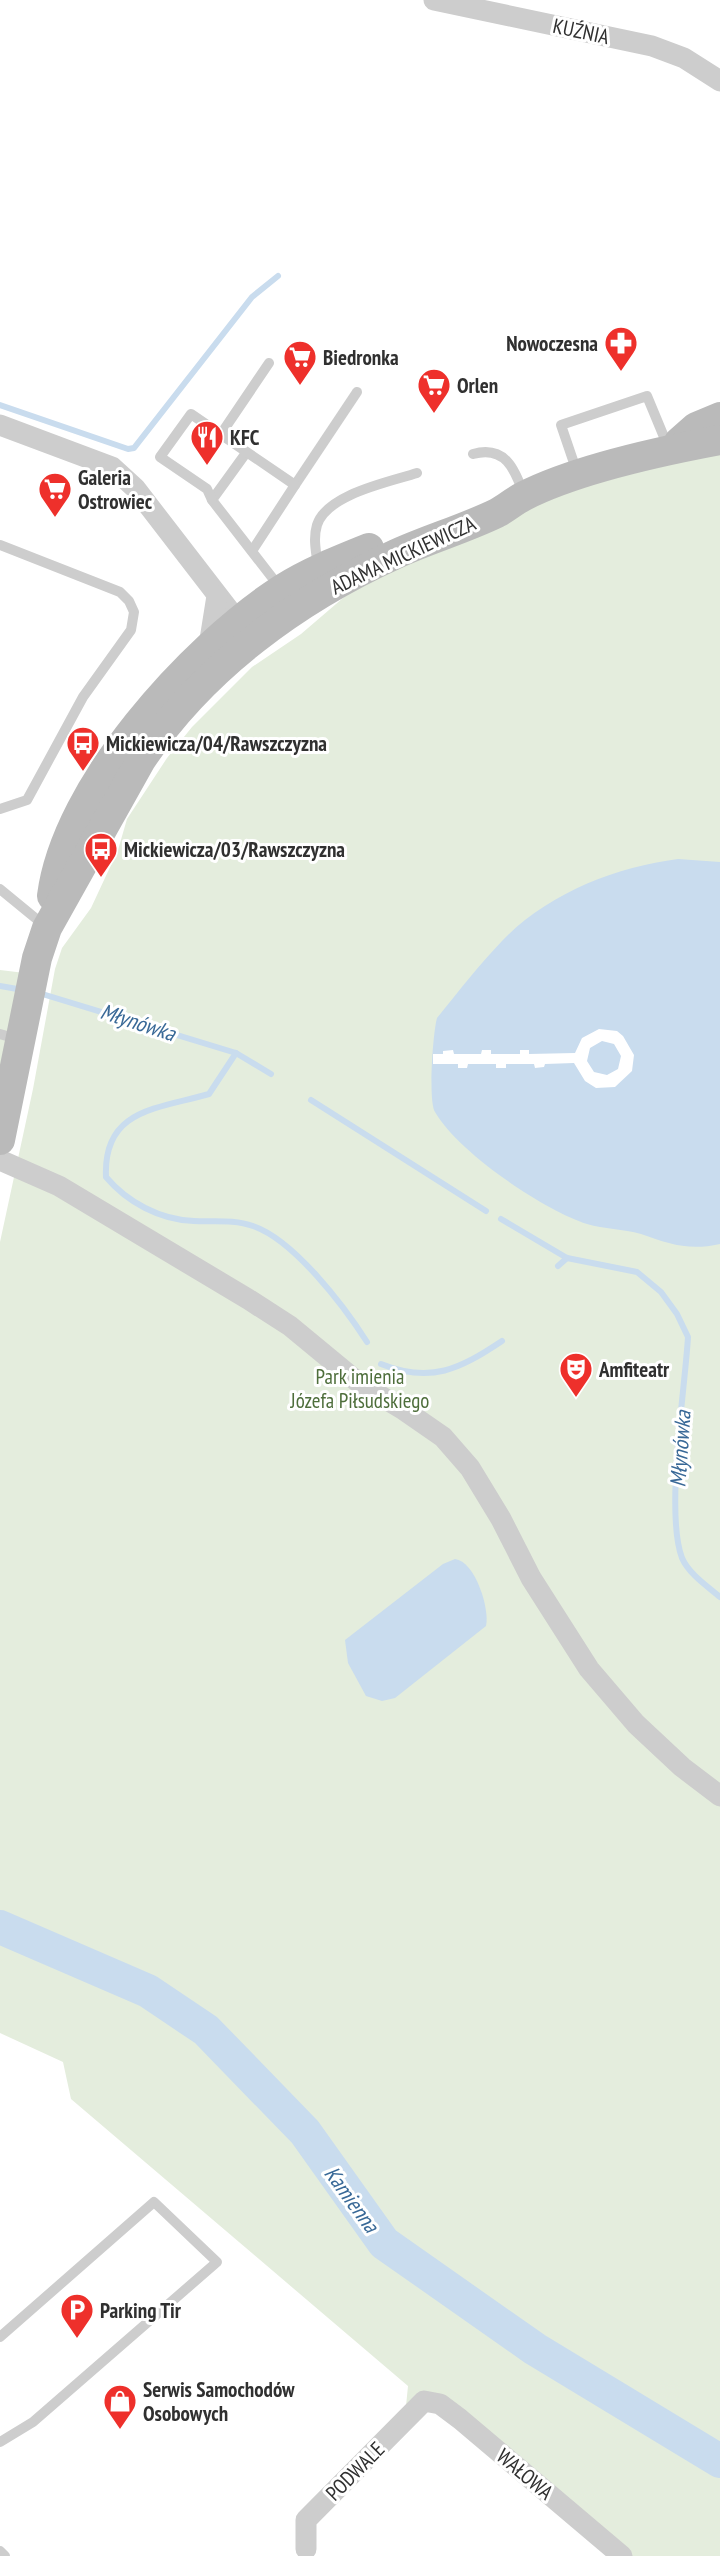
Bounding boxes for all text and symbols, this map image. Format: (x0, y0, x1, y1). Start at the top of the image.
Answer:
street label: KUŹNIA (550, 12, 612, 50)
pharmacy icon: Nowoczesna (603, 325, 639, 372)
place label: Nowoczesna (506, 330, 598, 357)
supermarket icon: Biedronka (282, 339, 318, 386)
place label: Biedronka (323, 344, 399, 371)
supermarket icon: Orlen (416, 367, 452, 414)
place label: Orlen (457, 372, 498, 399)
restaurant icon: KFC (189, 419, 225, 466)
place label: KFC (230, 424, 260, 451)
place label: Galeria Ostrowiec (78, 464, 153, 515)
supermarket icon: Galeria Ostrowiec (37, 471, 73, 518)
street label: ADAMA MICKIEWICZA (326, 510, 480, 600)
bus stop icon: Mickiewicza/04/Rawszczyzna (65, 725, 101, 772)
place label: Mickiewicza/04/Rawszczyzna (106, 730, 327, 757)
bus stop icon: Mickiewicza/03/Rawszczyzna (83, 831, 119, 878)
place label: Mickiewicza/03/Rawszczyzna (124, 836, 345, 863)
water label: Młynówka (97, 997, 180, 1048)
theatre icon: Amfiteatr (558, 1351, 594, 1398)
place label: Amfiteatr (598, 1356, 670, 1383)
park label: Park imienia Józefa Piłsudskiego (290, 1363, 429, 1414)
water label: Młynówka (663, 1409, 697, 1488)
water label: Kamienna (318, 2160, 386, 2239)
parking icon: Parking Tir (59, 2292, 95, 2339)
place label: Parking Tir (100, 2297, 182, 2324)
place label: Serwis Samochodów Osobowych (143, 2376, 295, 2427)
shop icon: Serwis Samochodów Osobowych (102, 2383, 138, 2430)
street label: PODWALE (320, 2436, 390, 2506)
street label: WAŁOWA (491, 2443, 559, 2506)

